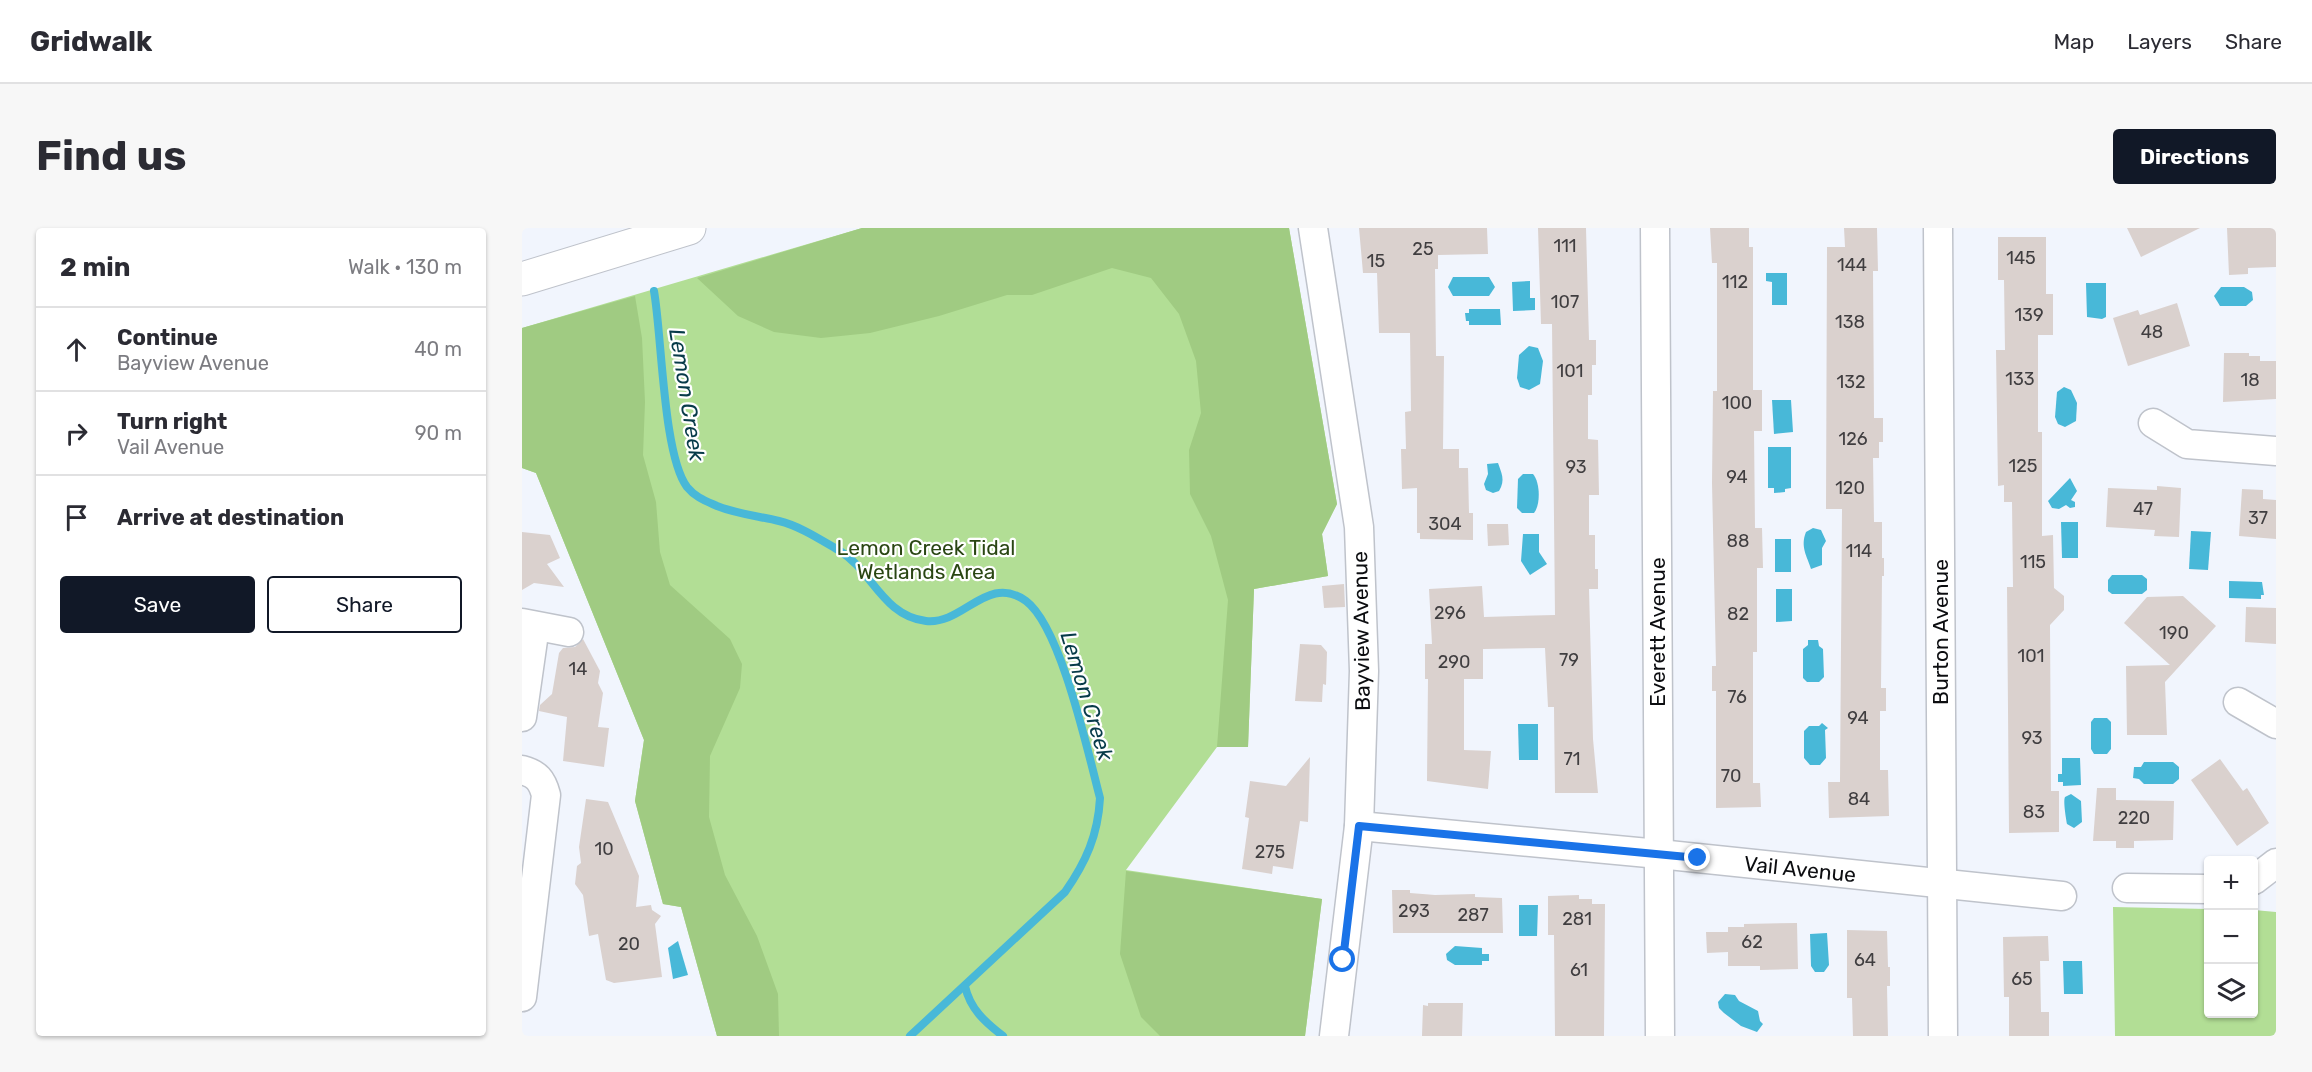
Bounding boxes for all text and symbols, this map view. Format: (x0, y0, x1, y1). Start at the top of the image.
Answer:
text: Gridwalk (30, 25, 152, 58)
text: Map (2053, 29, 2094, 54)
text: Layers (2127, 29, 2192, 54)
text: Share (2225, 29, 2282, 54)
button: Directions (2113, 129, 2276, 184)
text: Find us (36, 131, 187, 181)
house number: 111 (1553, 235, 1577, 257)
house number: 25 (1412, 238, 1434, 260)
house number: 145 (2006, 247, 2036, 269)
house number: 15 (1367, 250, 1385, 272)
text: 2 min (60, 252, 130, 283)
house number: 144 (1837, 254, 1867, 276)
text: Walk · 130 m (348, 255, 462, 279)
house number: 112 (1722, 271, 1748, 293)
house number: 107 (1551, 291, 1579, 313)
house number: 139 (2014, 304, 2044, 326)
house number: 138 (1835, 311, 1865, 333)
house number: 48 (2141, 321, 2163, 343)
text: Continue (117, 324, 218, 351)
water label: Lemon Creek (663, 327, 711, 464)
icon: ahead (60, 333, 93, 366)
text: 40 m (414, 337, 462, 361)
text: Bayview Avenue (117, 351, 269, 375)
house number: 101 (1557, 360, 1583, 382)
house number: 133 (2005, 368, 2035, 390)
house number: 18 (2240, 369, 2260, 391)
house number: 132 (1836, 371, 1866, 393)
house number: 100 (1722, 392, 1752, 414)
text: Turn right (117, 408, 227, 435)
icon: right (60, 417, 93, 450)
text: 90 m (415, 421, 462, 445)
house number: 126 (1838, 428, 1868, 450)
text: Vail Avenue (117, 435, 224, 459)
house number: 125 (2009, 455, 2037, 477)
house number: 93 (1565, 456, 1587, 478)
house number: 94 (1726, 466, 1748, 488)
house number: 120 (1835, 477, 1865, 499)
house number: 47 (2133, 498, 2153, 520)
icon: arrive (60, 501, 93, 534)
text: Arrive at destination (117, 504, 344, 531)
house number: 37 (2248, 507, 2268, 529)
house number: 304 (1428, 513, 1462, 535)
house number: 88 (1727, 530, 1749, 552)
park label: Lemon Creek Tidal Wetlands Area (837, 535, 1015, 584)
house number: 114 (1846, 540, 1872, 562)
street label: Bayview Avenue (1347, 551, 1375, 711)
house number: 115 (2020, 551, 2046, 573)
street label: Everett Avenue (1645, 557, 1670, 707)
street label: Burton Avenue (1928, 559, 1953, 705)
button: Save (60, 576, 255, 633)
button: Share (267, 576, 462, 633)
house number: 296 (1434, 602, 1466, 624)
house number: 82 (1727, 603, 1749, 625)
house number: 190 (2159, 622, 2189, 644)
water label: Lemon Creek (1055, 628, 1120, 765)
house number: 101 (2018, 645, 2044, 667)
house number: 79 (1559, 649, 1579, 671)
house number: 290 (1438, 651, 1470, 673)
house number: 14 (569, 658, 587, 680)
house number: 76 (1727, 686, 1747, 708)
house number: 94 (1847, 707, 1869, 729)
house number: 93 (2021, 727, 2043, 749)
house number: 71 (1564, 748, 1580, 770)
house number: 70 (1721, 765, 1741, 787)
house number: 84 (1848, 788, 1870, 810)
house number: 83 (2023, 801, 2045, 823)
house number: 220 (2118, 807, 2150, 829)
house number: 10 (594, 838, 614, 860)
house number: 275 (1255, 841, 1285, 863)
route end (1684, 844, 1710, 870)
street label: Vail Avenue (1743, 851, 1857, 887)
map controls (2204, 856, 2258, 1018)
button: + (2204, 856, 2258, 910)
house number: 293 (1398, 900, 1430, 922)
house number: 287 (1457, 904, 1489, 926)
house number: 281 (1562, 908, 1592, 930)
button: − (2204, 910, 2258, 964)
house number: 62 (1741, 931, 1763, 953)
house number: 20 (618, 933, 640, 955)
route start (1329, 946, 1355, 972)
house number: 64 (1854, 949, 1876, 971)
house number: 61 (1570, 959, 1588, 981)
button: layers (2204, 964, 2258, 1018)
house number: 65 (2011, 968, 2033, 990)

